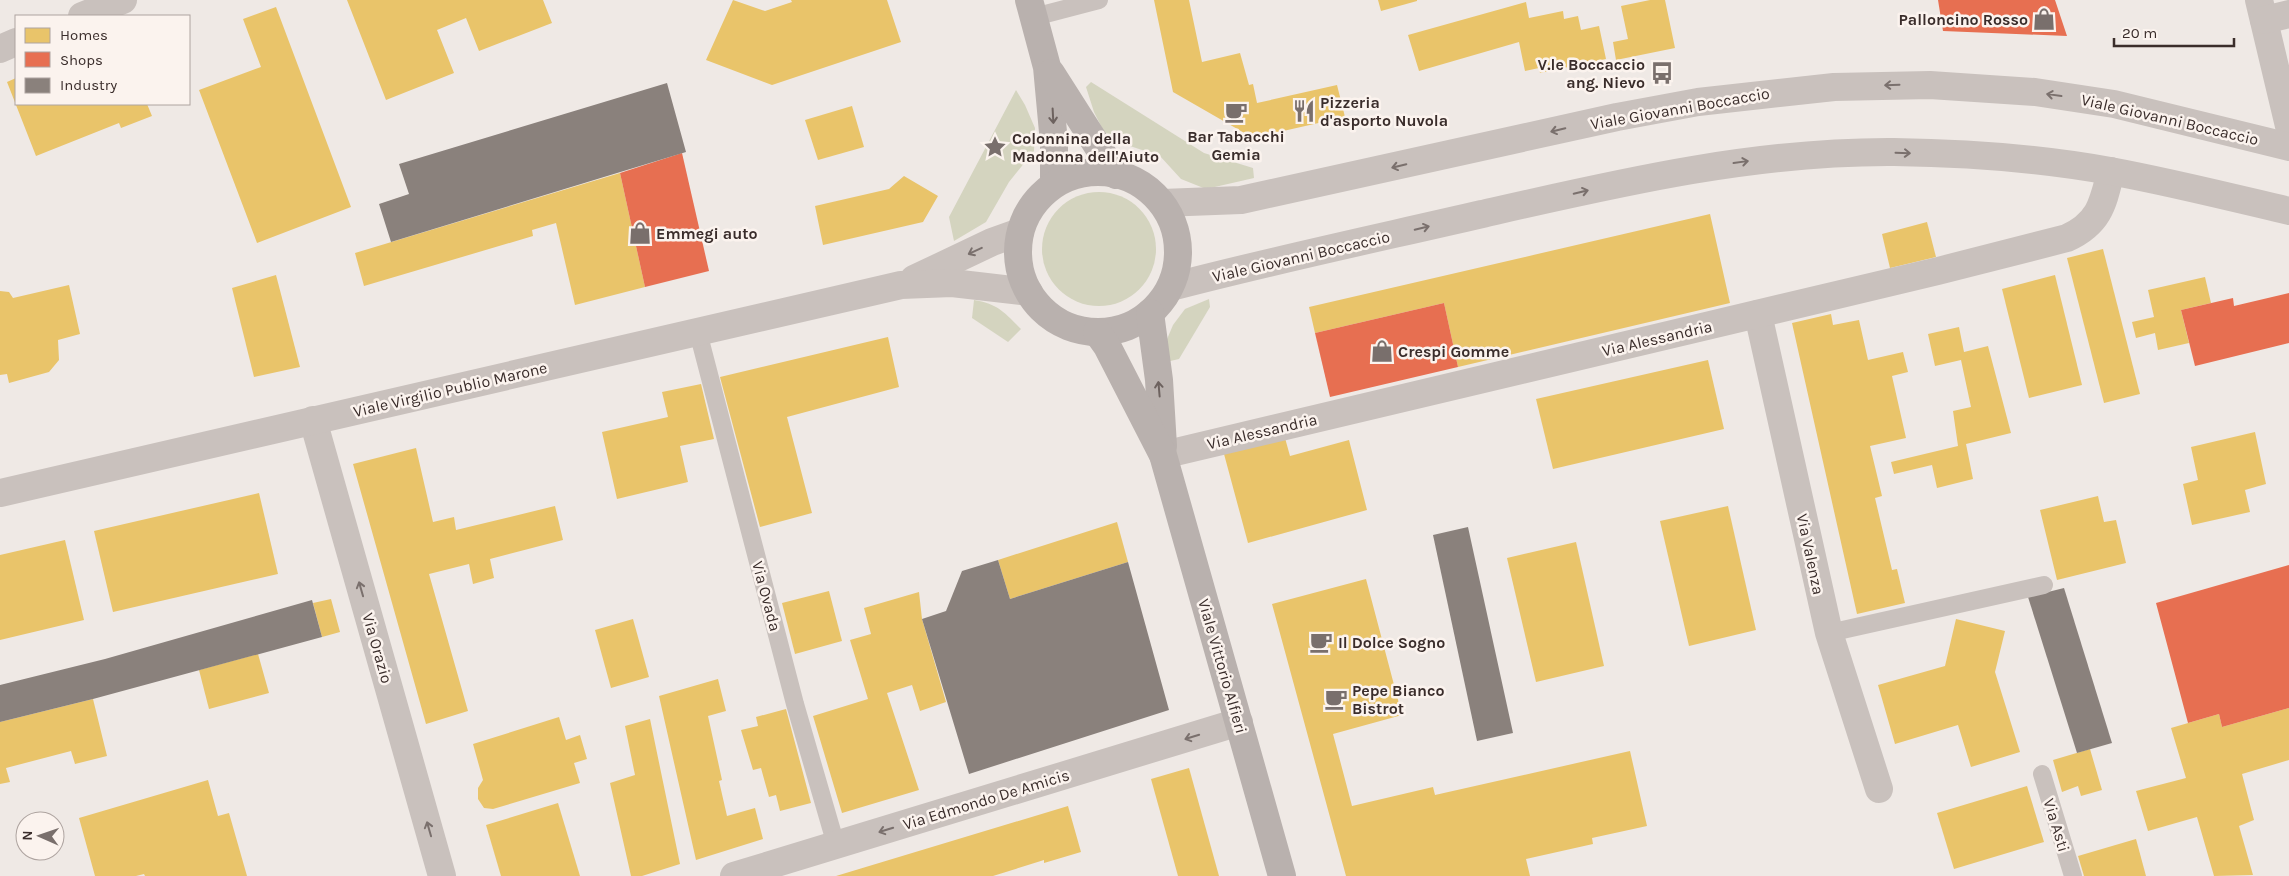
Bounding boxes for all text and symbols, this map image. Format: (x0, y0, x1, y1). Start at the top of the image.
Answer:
shop icon: Palloncino Rosso (2031, 6, 2057, 32)
place label: Palloncino Rosso (1899, 10, 2028, 29)
legend (15, 15, 190, 105)
scale bar (2114, 15, 2234, 47)
text: 20 m (2122, 24, 2157, 42)
text: Homes (60, 26, 108, 44)
text: Shops (60, 51, 103, 69)
place label: V.le Boccaccio ang. Nievo (1538, 55, 1645, 92)
bus stop icon: V.le Boccaccio ang. Nievo (1649, 60, 1675, 86)
text: Industry (60, 76, 117, 94)
one-way arrow (1884, 80, 1900, 90)
street label: Viale Giovanni Boccaccio (1589, 83, 1771, 134)
one-way arrow (2046, 89, 2062, 99)
street label: Viale Giovanni Boccaccio (2079, 90, 2261, 149)
place label: Pizzeria d'asporto Nuvola (1320, 93, 1448, 130)
restaurant icon: Pizzeria d'asporto Nuvola (1291, 98, 1317, 124)
cafe icon: Bar Tabacchi Gemia (1223, 99, 1249, 125)
one-way arrow (1048, 108, 1057, 124)
one-way arrow (1550, 126, 1566, 135)
place label: Bar Tabacchi Gemia (1187, 127, 1285, 164)
place label: Colonnina della Madonna dell'Aiuto (1012, 129, 1159, 166)
place icon: Colonnina della Madonna dell'Aiuto (982, 134, 1008, 160)
one-way arrow (1894, 148, 1910, 157)
one-way arrow (1732, 157, 1748, 167)
one-way arrow (1392, 161, 1408, 171)
one-way arrow (1572, 187, 1588, 196)
shop icon: Emmegi auto (627, 220, 653, 246)
one-way arrow (1414, 223, 1430, 232)
place label: Emmegi auto (656, 224, 758, 243)
street label: Viale Giovanni Boccaccio (1210, 227, 1392, 286)
one-way arrow (968, 246, 983, 256)
street label: Via Alessandria (1600, 317, 1714, 360)
shop icon: Crespi Gomme (1369, 338, 1395, 364)
place label: Crespi Gomme (1398, 342, 1509, 361)
street label: Viale Virgilio Publio Marone (351, 358, 549, 421)
one-way arrow (1155, 381, 1164, 397)
street label: Via Alessandria (1205, 410, 1319, 453)
street label: Via Valenza (1793, 512, 1828, 596)
street label: Via Ovada (748, 559, 785, 633)
one-way arrow (355, 581, 365, 597)
street label: Viale Vittorio Alfieri (1194, 597, 1251, 736)
street label: Via Orazio (358, 611, 397, 686)
cafe icon: Il Dolce Sogno (1308, 629, 1334, 655)
place label: Il Dolce Sogno (1338, 633, 1445, 652)
place label: Pepe Bianco Bistrot (1352, 681, 1445, 718)
cafe icon: Pepe Bianco Bistrot (1323, 686, 1349, 712)
one-way arrow (1185, 733, 1200, 742)
street label: Via Edmondo De Amicis (901, 765, 1072, 834)
street label: Via Asti (2039, 796, 2074, 854)
north arrow (15, 811, 65, 861)
one-way arrow (424, 822, 433, 838)
one-way arrow (878, 825, 894, 835)
text: N (19, 830, 36, 841)

